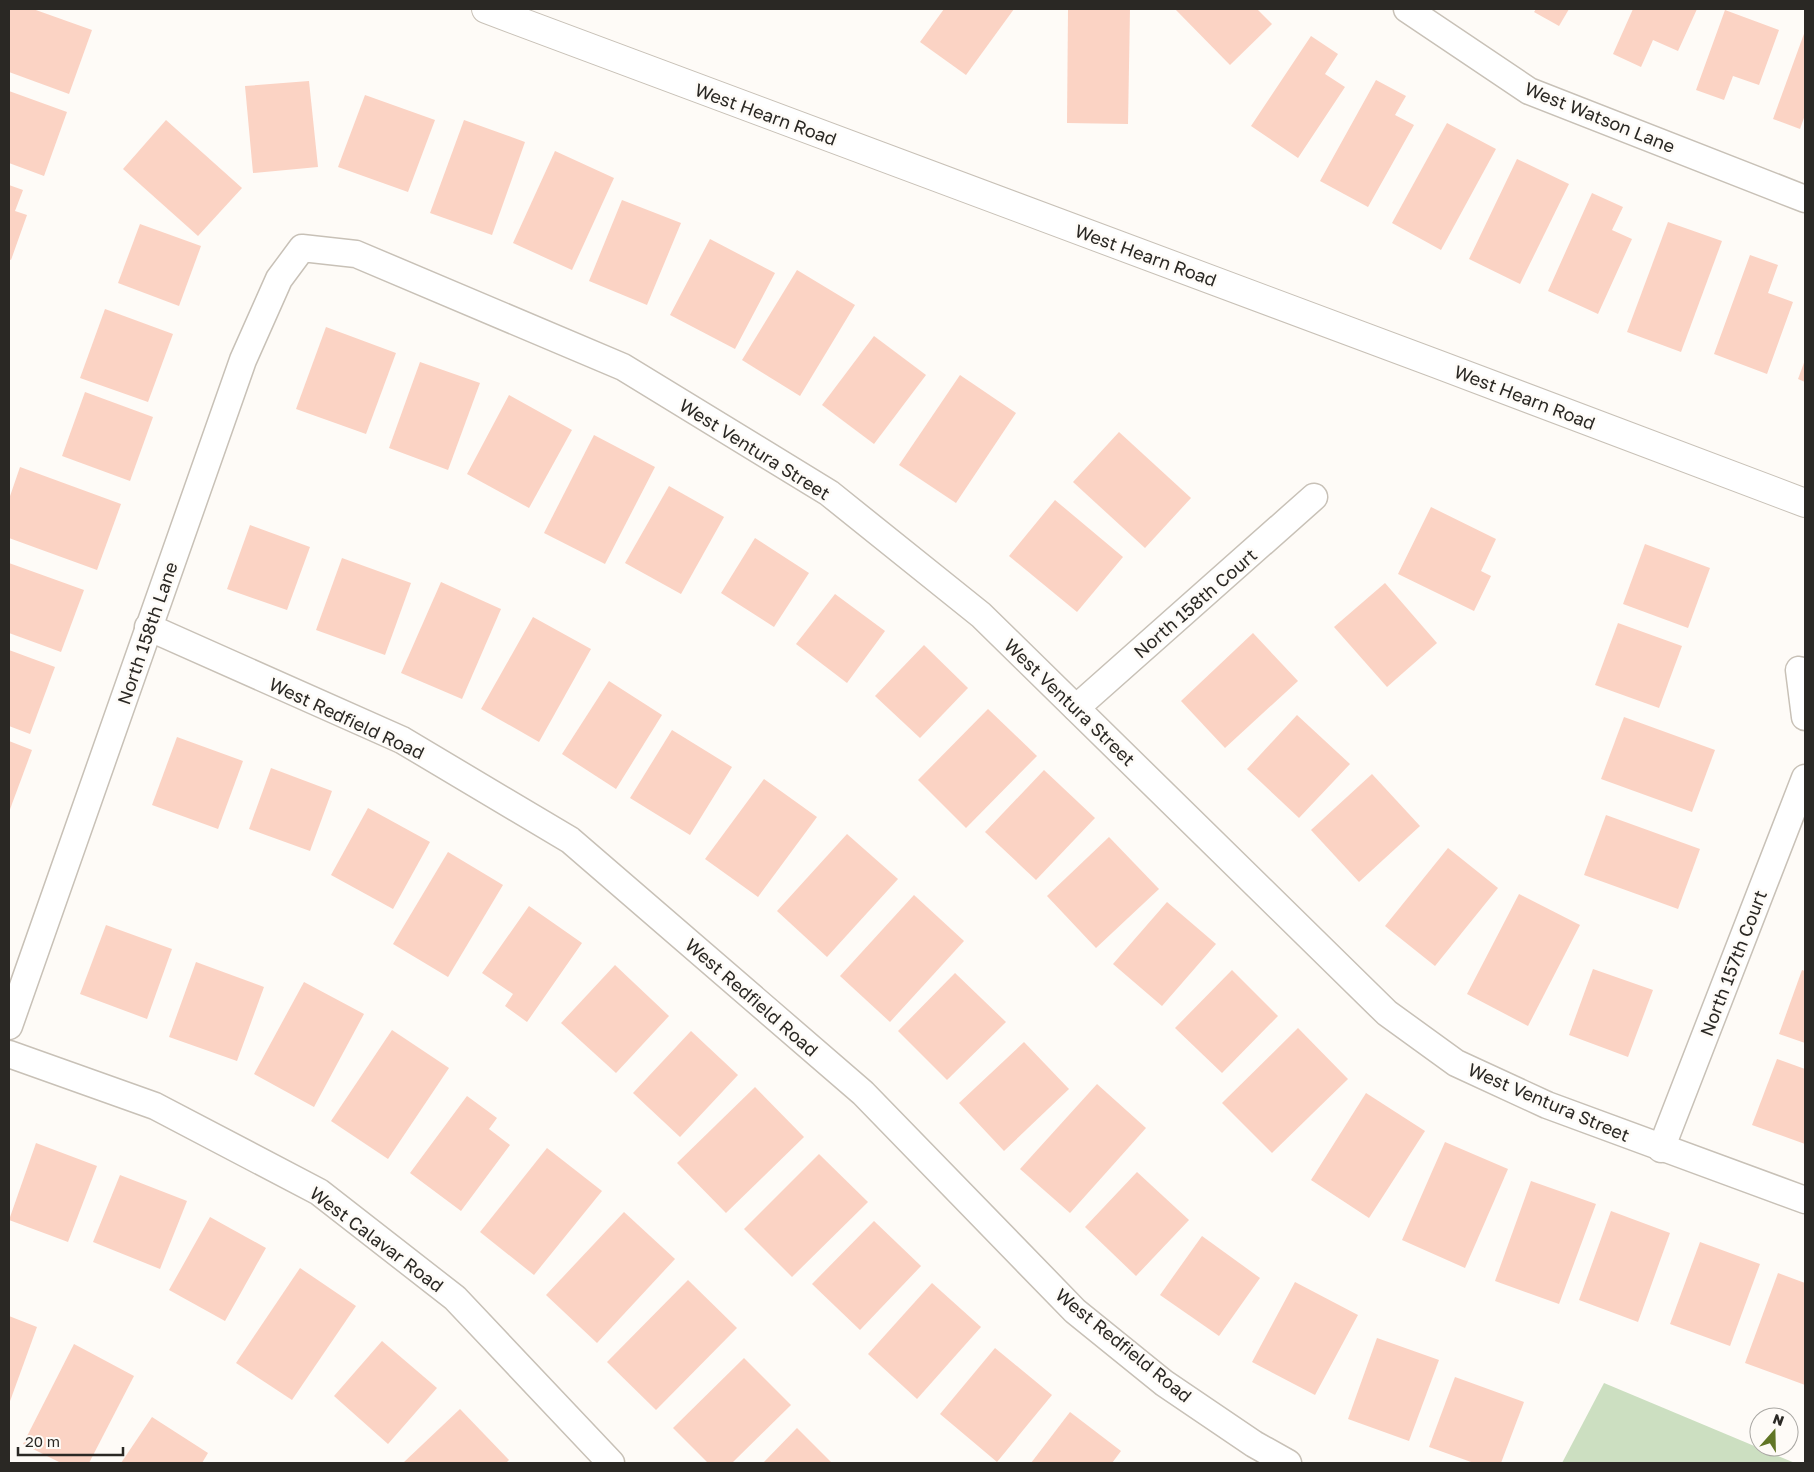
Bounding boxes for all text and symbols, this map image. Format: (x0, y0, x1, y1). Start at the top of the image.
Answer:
street label: West Watson Lane (1522, 77, 1678, 157)
street label: West Hearn Road (692, 78, 840, 150)
street label: West Hearn Road (1072, 219, 1220, 291)
street label: West Hearn Road (1451, 360, 1599, 434)
street label: West Ventura Street (676, 394, 834, 504)
street label: North 158th Court (1129, 544, 1261, 662)
street label: North 158th Lane (112, 559, 182, 707)
street label: West Ventura Street (1000, 634, 1140, 770)
street label: West Redfield Road (266, 672, 428, 764)
street label: North 157th Court (1695, 887, 1771, 1039)
street label: West Redfield Road (681, 933, 823, 1061)
street label: West Ventura Street (1465, 1058, 1633, 1146)
street label: West Calavar Road (306, 1182, 448, 1296)
street label: West Redfield Road (1051, 1283, 1197, 1407)
north arrow (1749, 1407, 1799, 1457)
text: N (1771, 1410, 1787, 1429)
scale bar (18, 1424, 122, 1456)
text: 20 m (25, 1432, 60, 1450)

